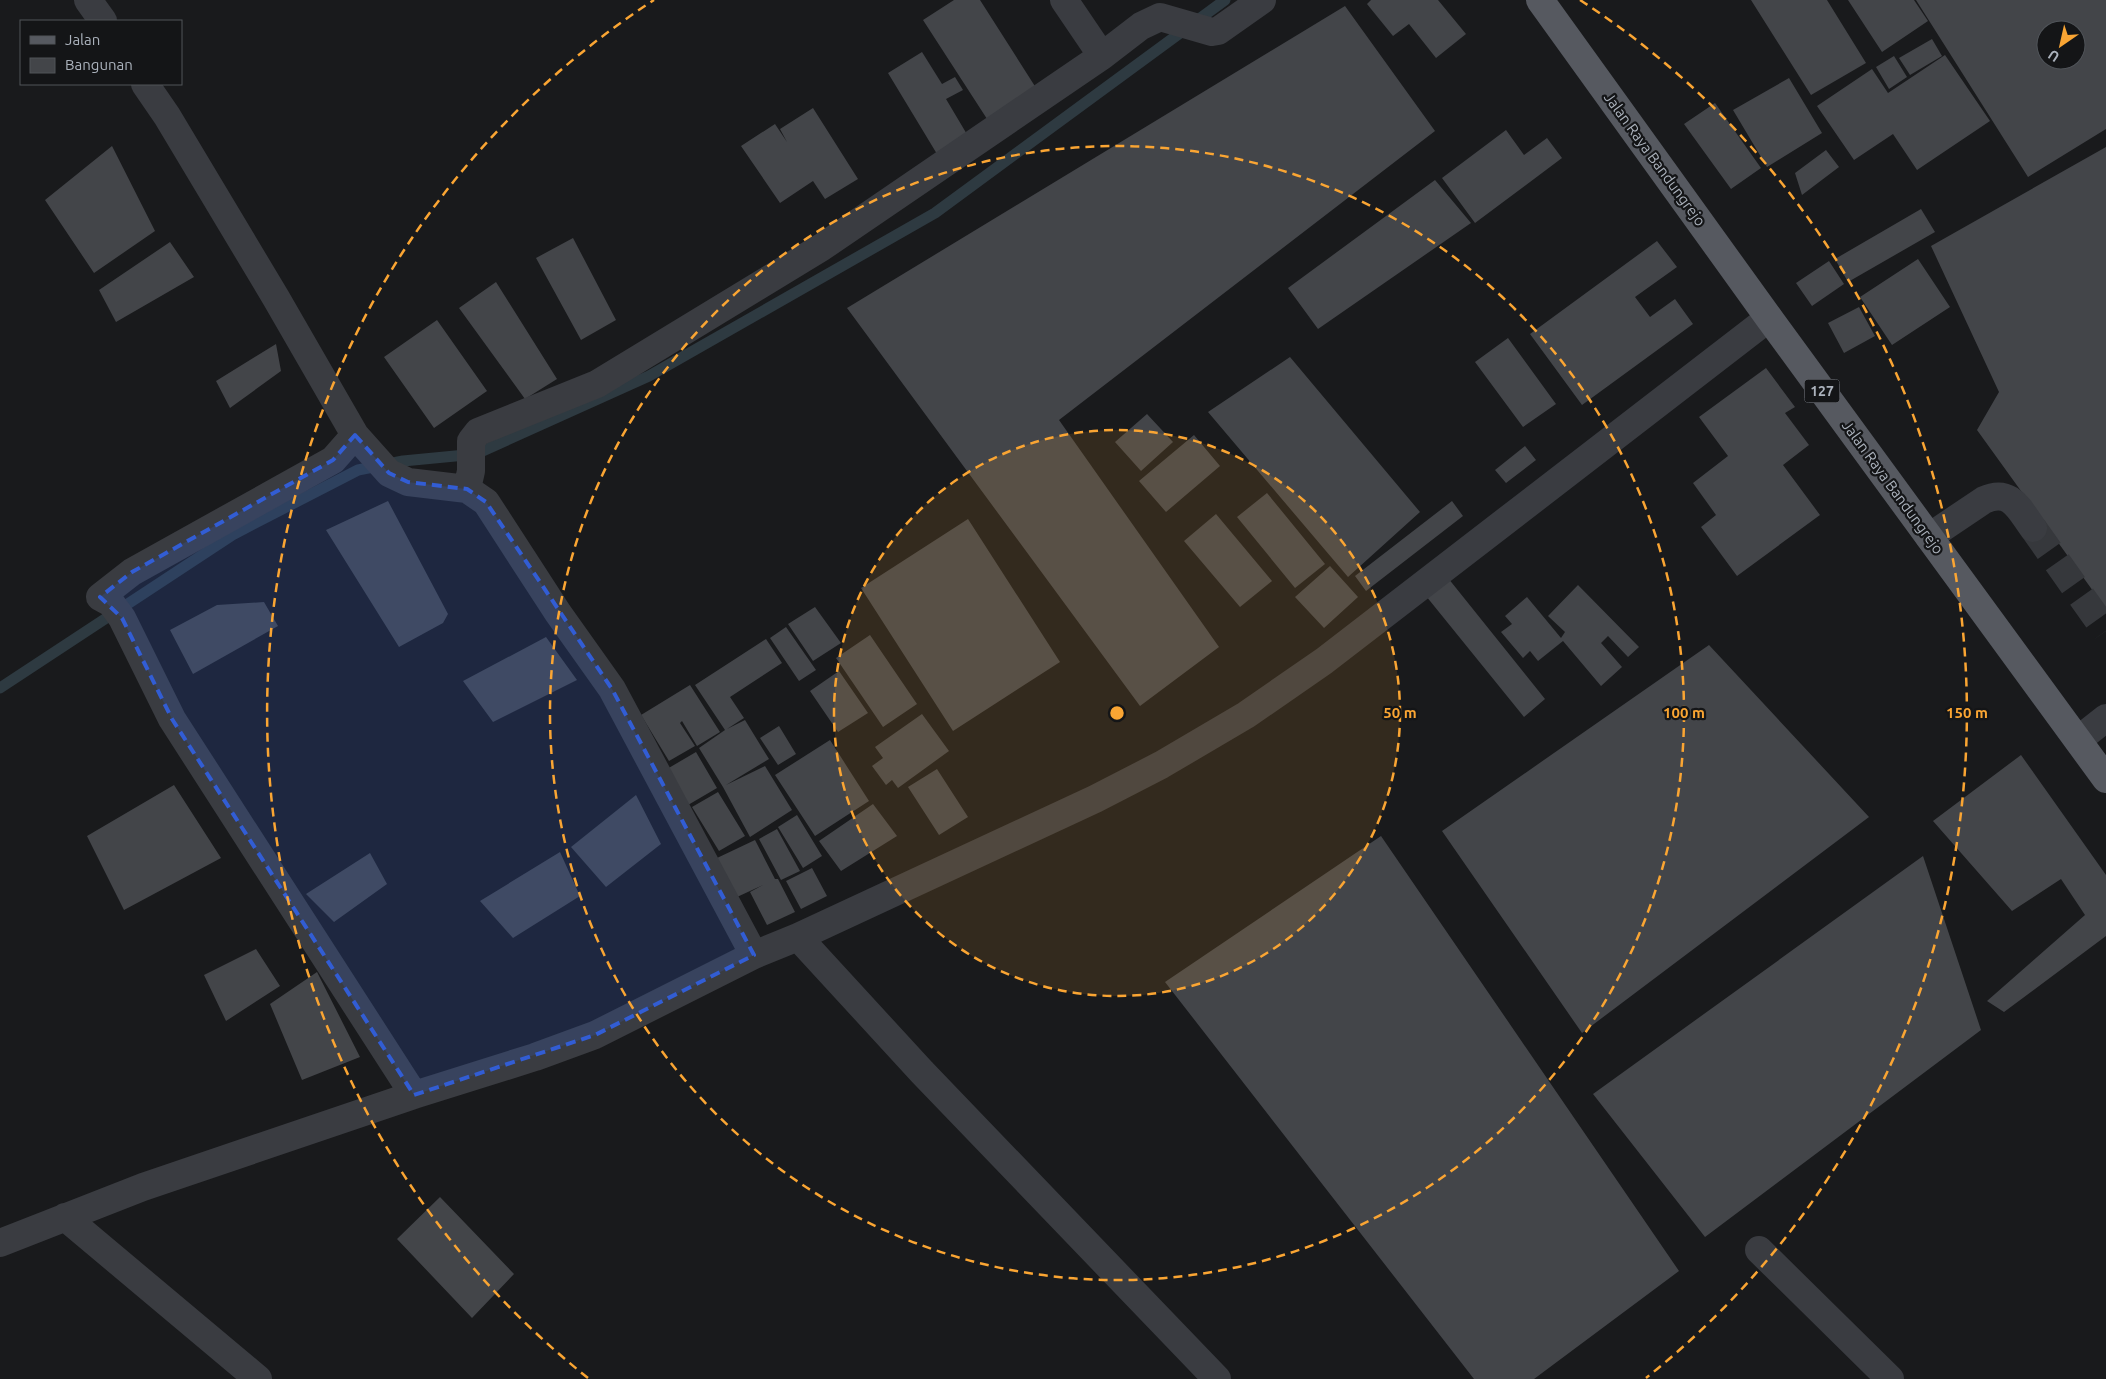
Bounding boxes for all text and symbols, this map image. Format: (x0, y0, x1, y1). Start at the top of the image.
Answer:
legend (20, 20, 182, 85)
north arrow (2036, 20, 2086, 70)
text: Jalan (65, 31, 100, 48)
text: U (2045, 46, 2062, 65)
text: Bangunan (65, 56, 133, 73)
street label: Jalan Raya Bandungrejo (1601, 89, 1709, 229)
road number: 127 (1804, 380, 1840, 402)
street label: Jalan Raya Bandungrejo (1839, 417, 1947, 557)
centre of rings (1108, 704, 1126, 722)
text: 50 m (1383, 704, 1417, 721)
text: 100 m (1663, 704, 1705, 721)
text: 150 m (1946, 704, 1988, 721)

